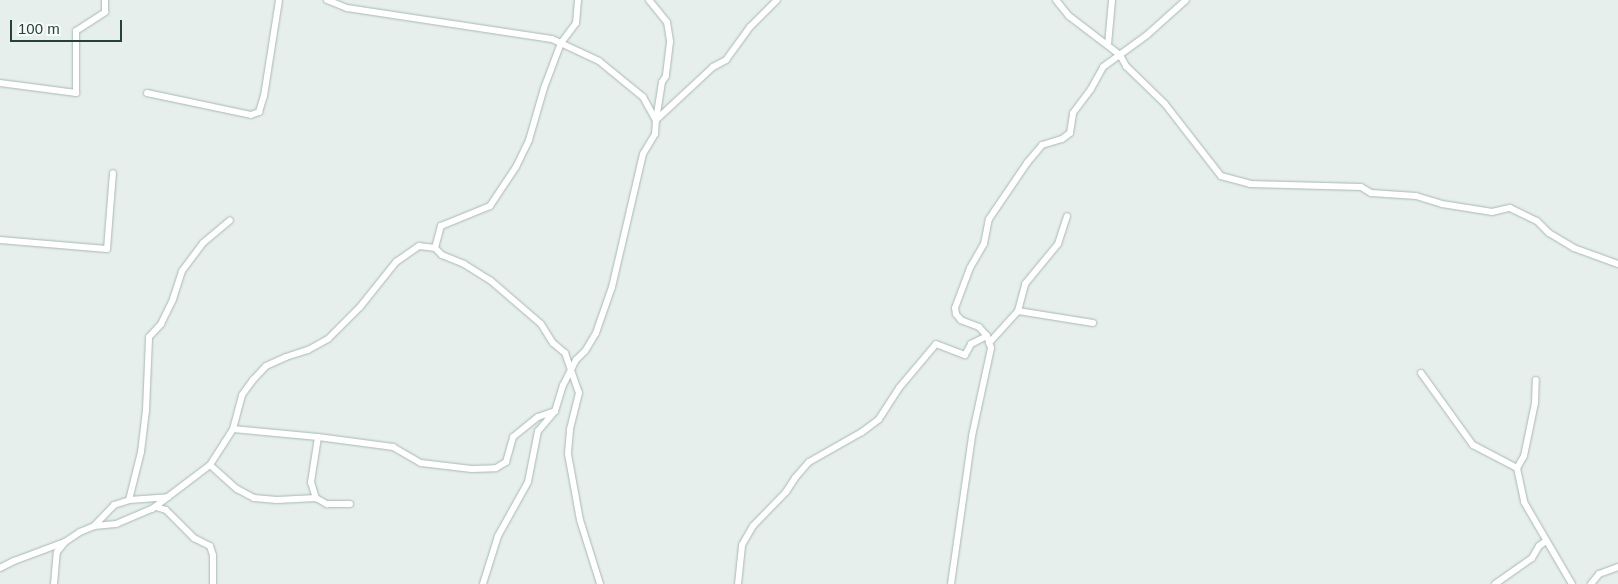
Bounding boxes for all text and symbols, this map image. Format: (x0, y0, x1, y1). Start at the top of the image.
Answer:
scale bar (12, 10, 125, 42)
text: 100 m (18, 20, 60, 37)

